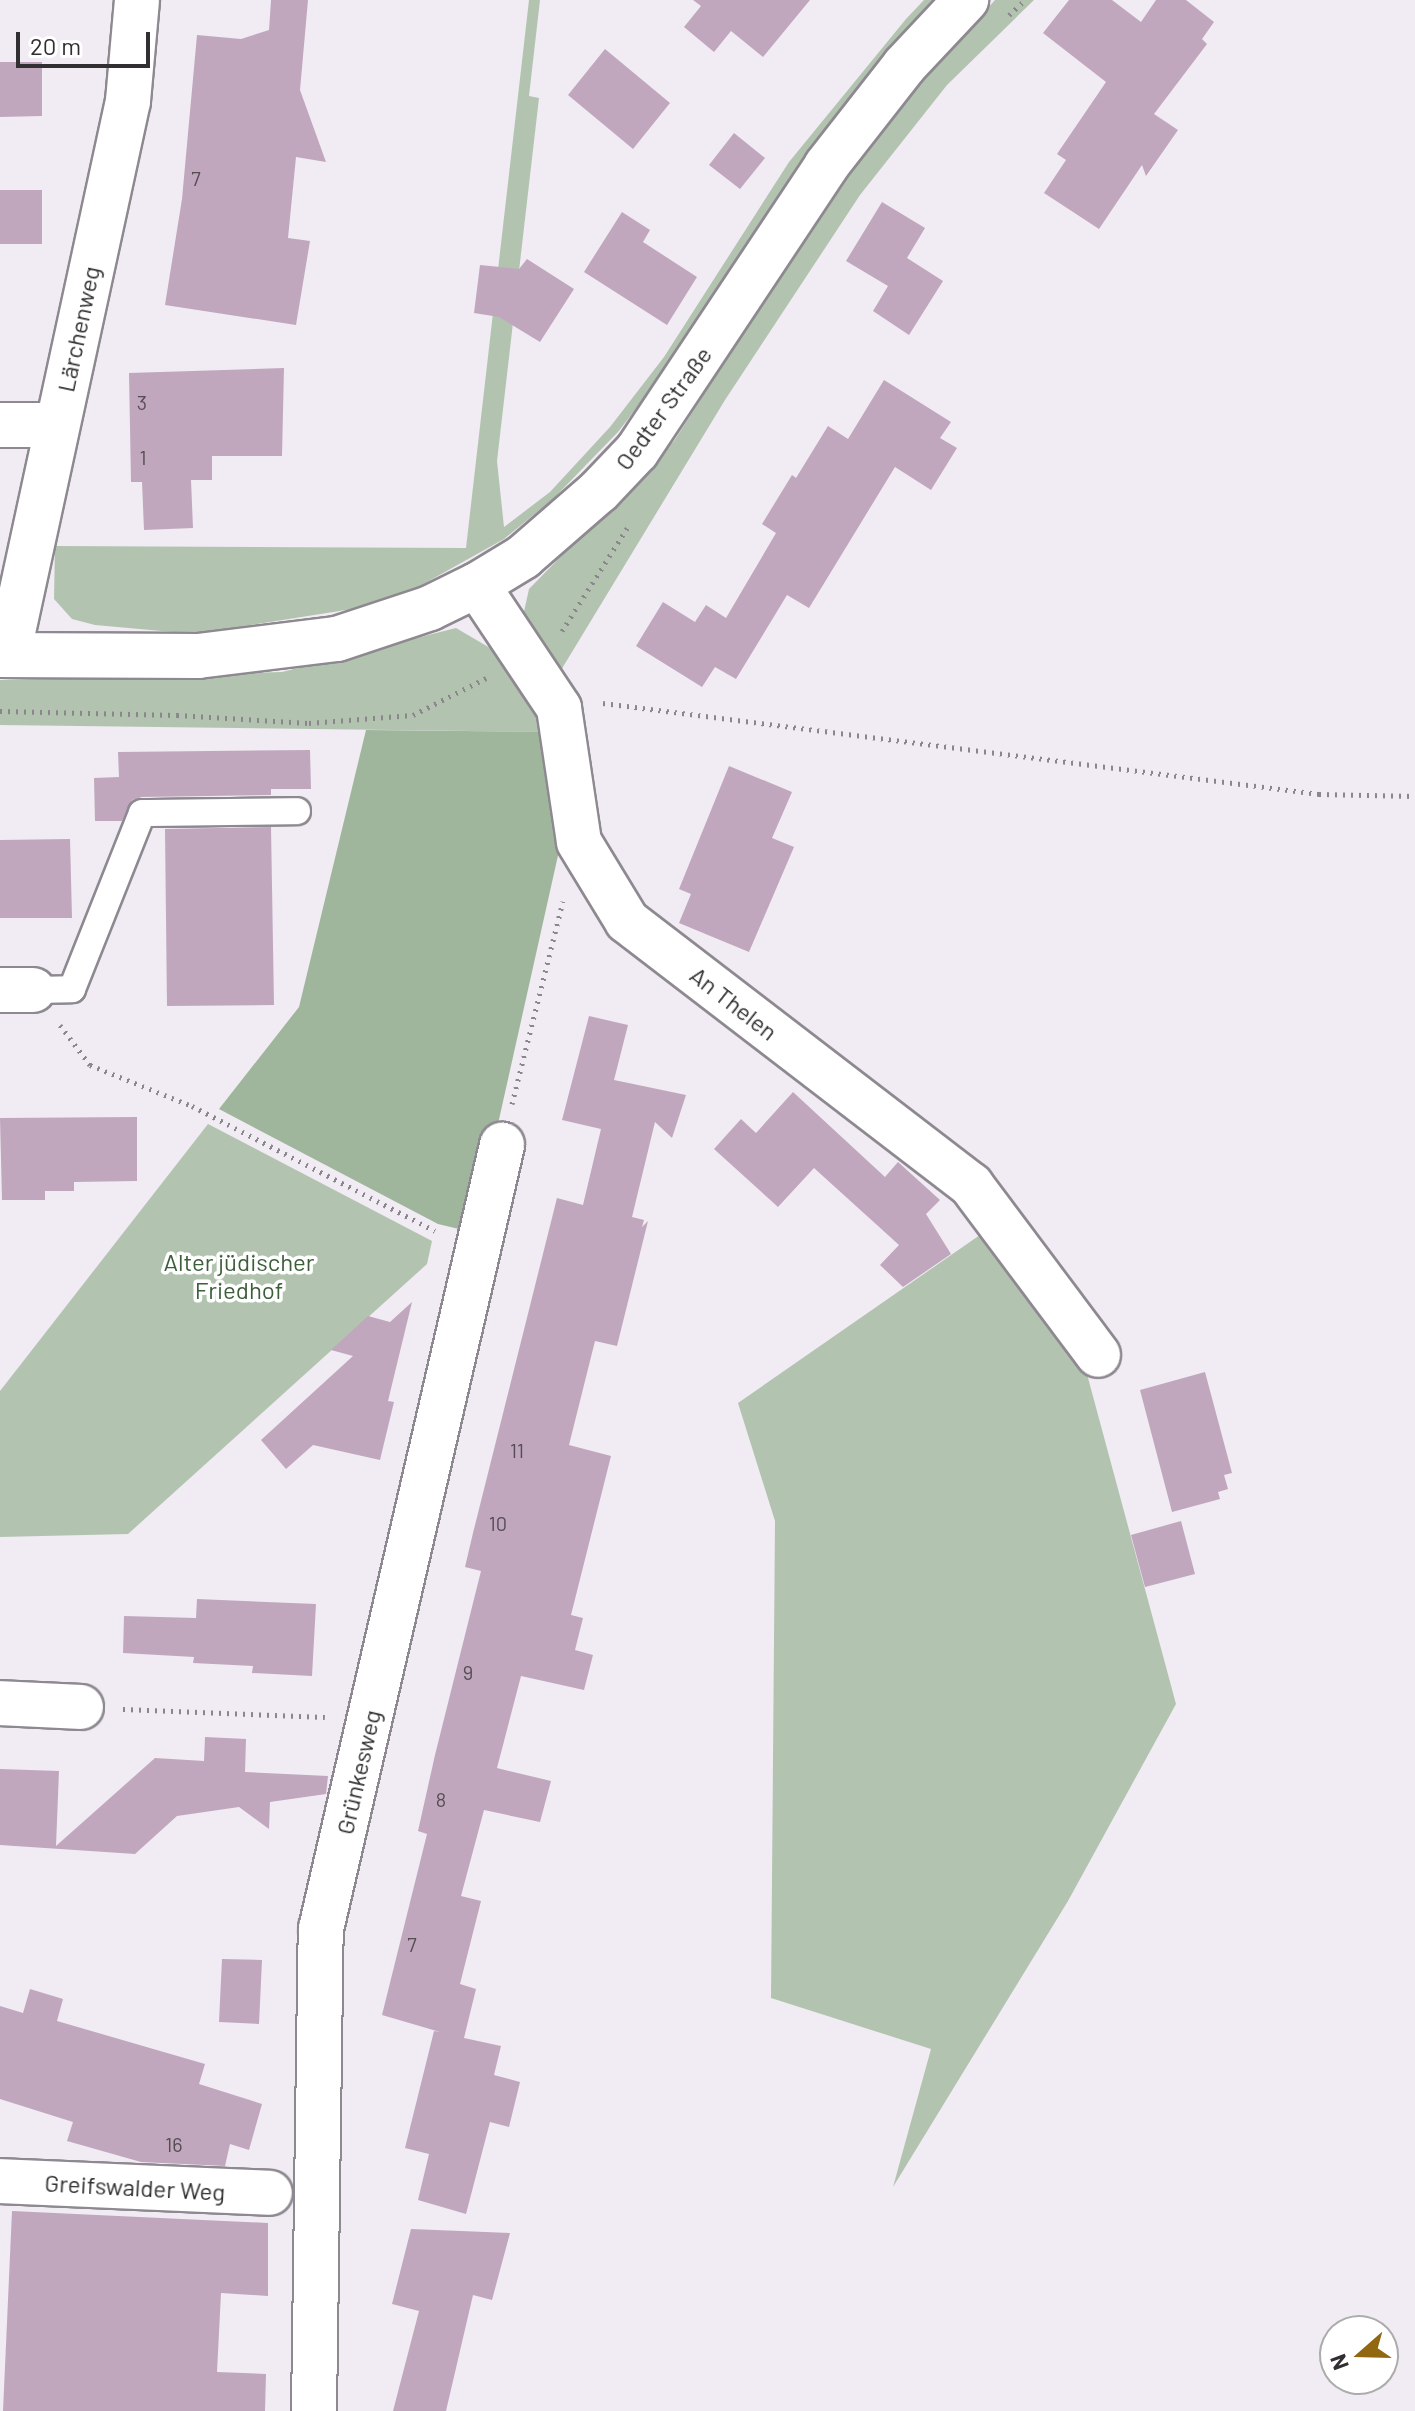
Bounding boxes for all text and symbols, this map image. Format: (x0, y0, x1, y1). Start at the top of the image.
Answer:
scale bar (20, 16, 154, 66)
text: 20 m (30, 31, 81, 60)
house number: 7 (191, 166, 201, 190)
street label: Lärchenweg (51, 264, 105, 394)
street label: Oedter Straße (609, 341, 717, 475)
house number: 3 (137, 390, 147, 414)
house number: 1 (140, 445, 146, 469)
street label: An Thelen (685, 960, 783, 1046)
park label: Alter jüdischer Friedhof (163, 1248, 315, 1304)
house number: 11 (510, 1438, 524, 1462)
house number: 10 (489, 1511, 507, 1535)
house number: 9 (463, 1660, 473, 1684)
street label: Grünkesweg (330, 1707, 386, 1837)
house number: 8 (436, 1787, 446, 1811)
house number: 7 (407, 1932, 417, 1956)
house number: 16 (165, 2132, 183, 2156)
street label: Greifswalder Weg (44, 2168, 226, 2206)
north arrow (1319, 2315, 1399, 2395)
text: N (1324, 2351, 1353, 2374)

